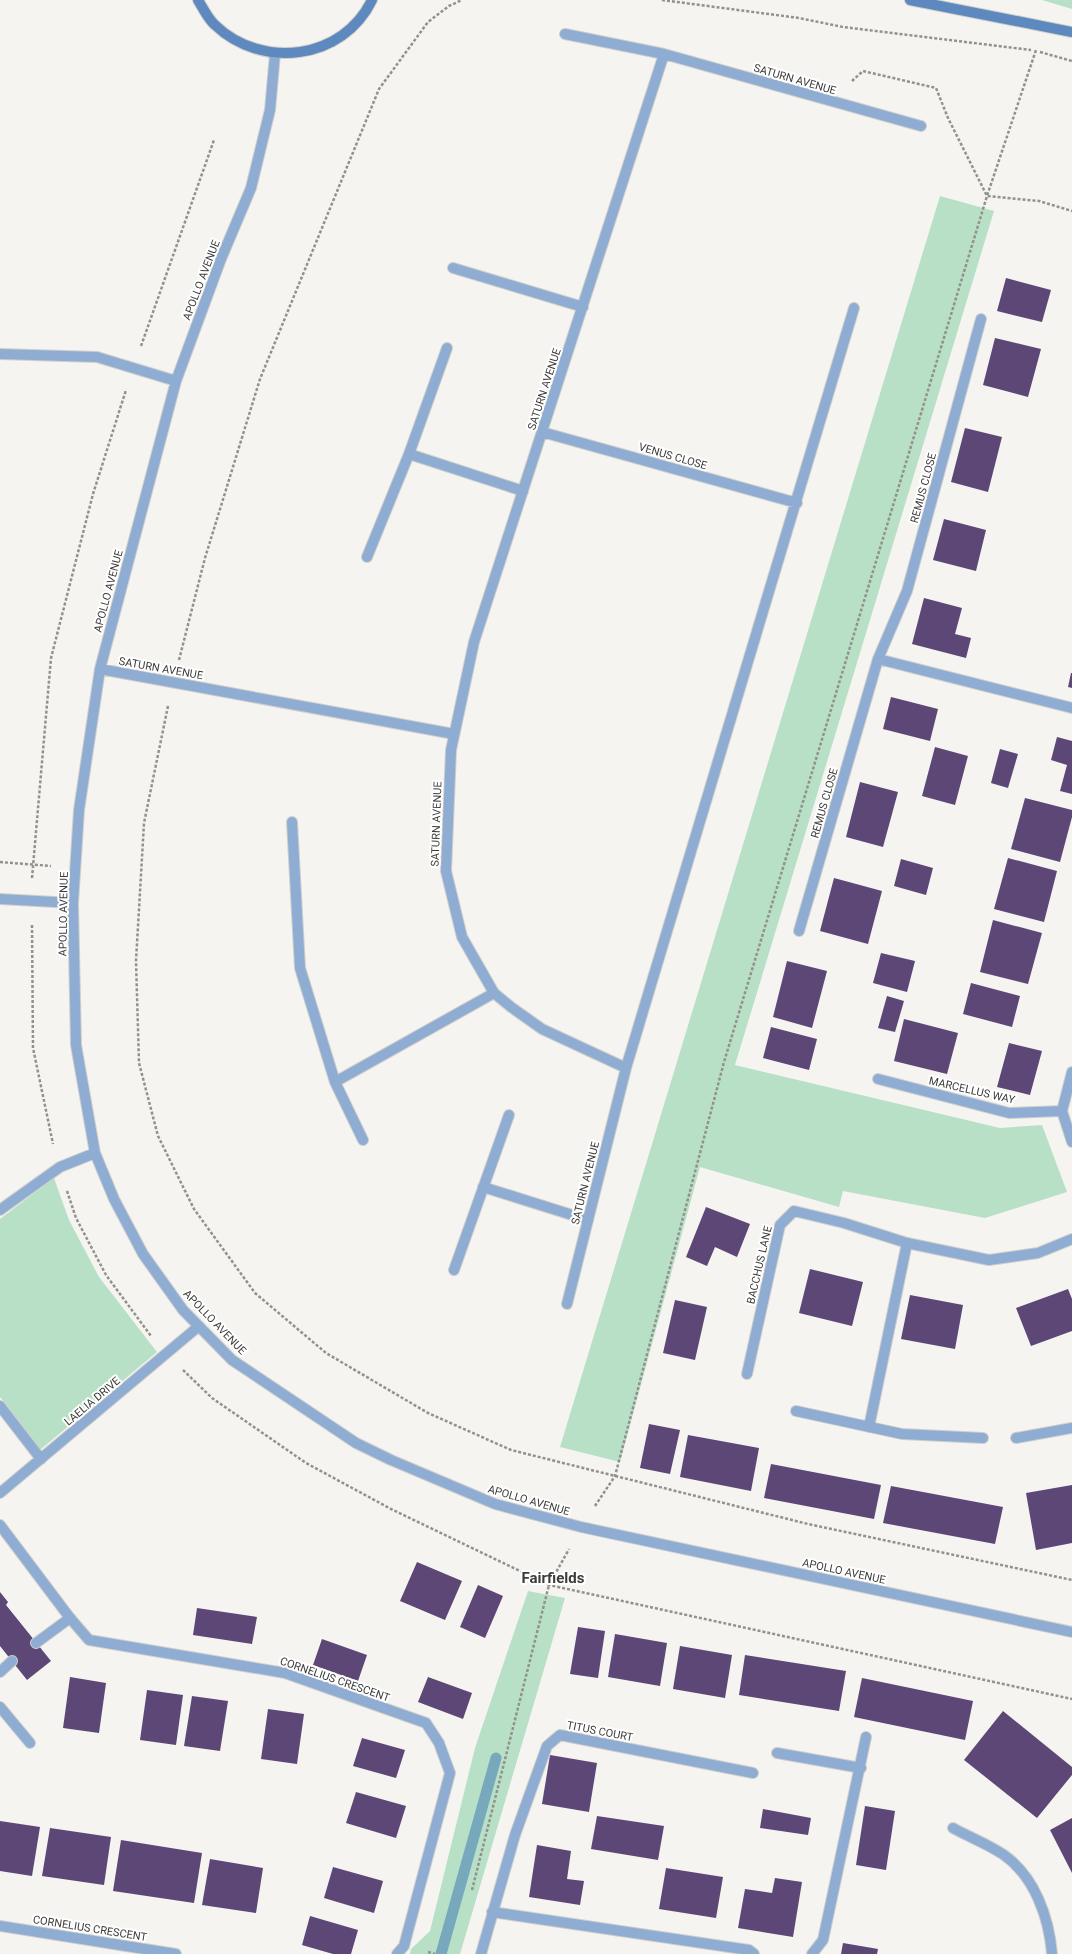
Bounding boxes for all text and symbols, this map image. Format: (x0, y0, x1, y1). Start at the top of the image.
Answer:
street label: SATURN AVENUE (752, 61, 838, 97)
street label: APOLLO AVENUE (180, 238, 223, 322)
street label: SATURN AVENUE (525, 347, 564, 432)
street label: VENUS CLOSE (637, 441, 709, 472)
street label: REMUS CLOSE (908, 452, 939, 525)
street label: APOLLO AVENUE (91, 549, 126, 634)
street label: SATURN AVENUE (118, 655, 204, 682)
street label: REMUS CLOSE (808, 767, 841, 840)
street label: SATURN AVENUE (429, 781, 444, 867)
street label: APOLLO AVENUE (56, 872, 71, 956)
street label: MARCELLUS WAY (928, 1074, 1017, 1107)
street label: SATURN AVENUE (569, 1140, 602, 1226)
street label: BACCHUS LANE (744, 1225, 775, 1305)
street label: APOLLO AVENUE (181, 1287, 249, 1357)
street label: LAELIA DRIVE (62, 1374, 123, 1428)
street label: APOLLO AVENUE (486, 1483, 571, 1518)
street label: APOLLO AVENUE (801, 1556, 887, 1587)
district label: Fairfields (522, 1569, 585, 1587)
street label: CORNELIUS CRESCENT (278, 1655, 392, 1705)
street label: TITUS COURT (566, 1719, 635, 1744)
street label: CORNELIUS CRESCENT (32, 1913, 148, 1944)

